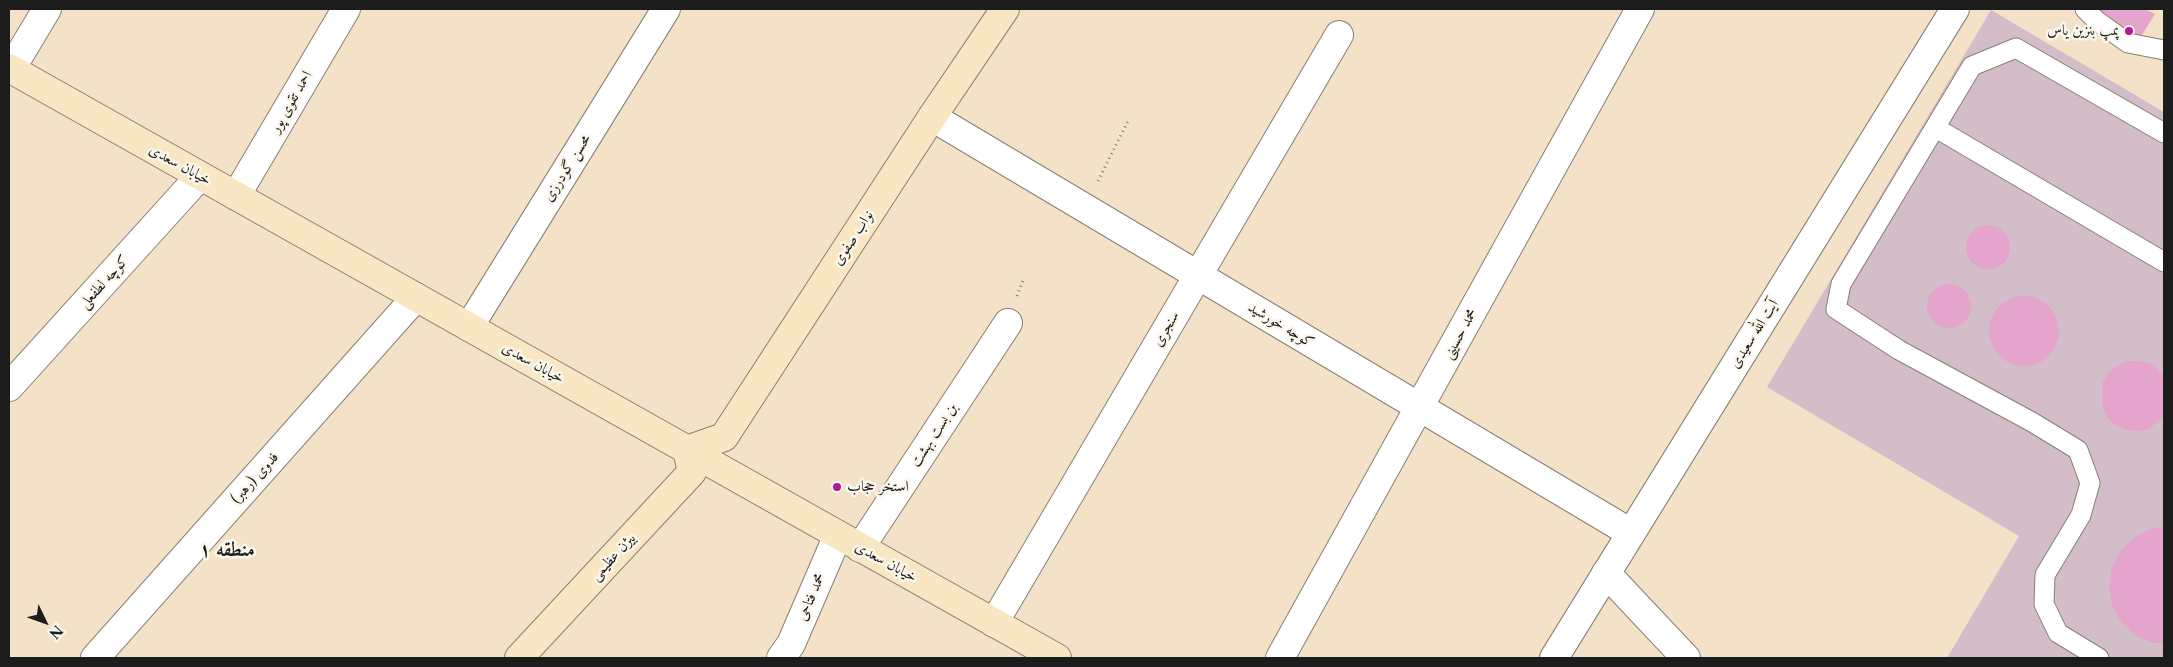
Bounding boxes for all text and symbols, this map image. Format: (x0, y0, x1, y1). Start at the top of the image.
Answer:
place label: پمپ بنزین یاس (2047, 22, 2119, 40)
marker: پمپ بنزین یاس (2123, 25, 2135, 37)
street label: احمد تقوی پور (266, 68, 316, 136)
street label: محسن گودرزی (539, 131, 595, 205)
street label: خیابان سعدی (146, 141, 214, 189)
street label: نواب صفوی (829, 207, 877, 269)
street label: کوچه لطفعلی (75, 252, 133, 312)
street label: آیت الله سعیدی (1726, 296, 1782, 372)
street label: کوچه خورشید (1245, 298, 1317, 352)
street label: محمد حسینی (1439, 306, 1481, 362)
street label: سنجری (1149, 308, 1183, 350)
street label: خیابان سعدی (499, 339, 567, 387)
street label: بن بست بهشت (907, 400, 961, 470)
street label: فدوی (رهبر) (227, 449, 283, 507)
place label: استخر حجاب (847, 478, 909, 496)
marker: استخر حجاب (831, 481, 843, 493)
street label: بیژن عظیمی (586, 529, 640, 585)
district label: منطقه ۱ (199, 538, 255, 562)
street label: خیابان سعدی (852, 538, 920, 586)
street label: محمد فتاحی (793, 571, 829, 623)
north arrow (20, 597, 70, 647)
text: N (45, 621, 67, 643)

